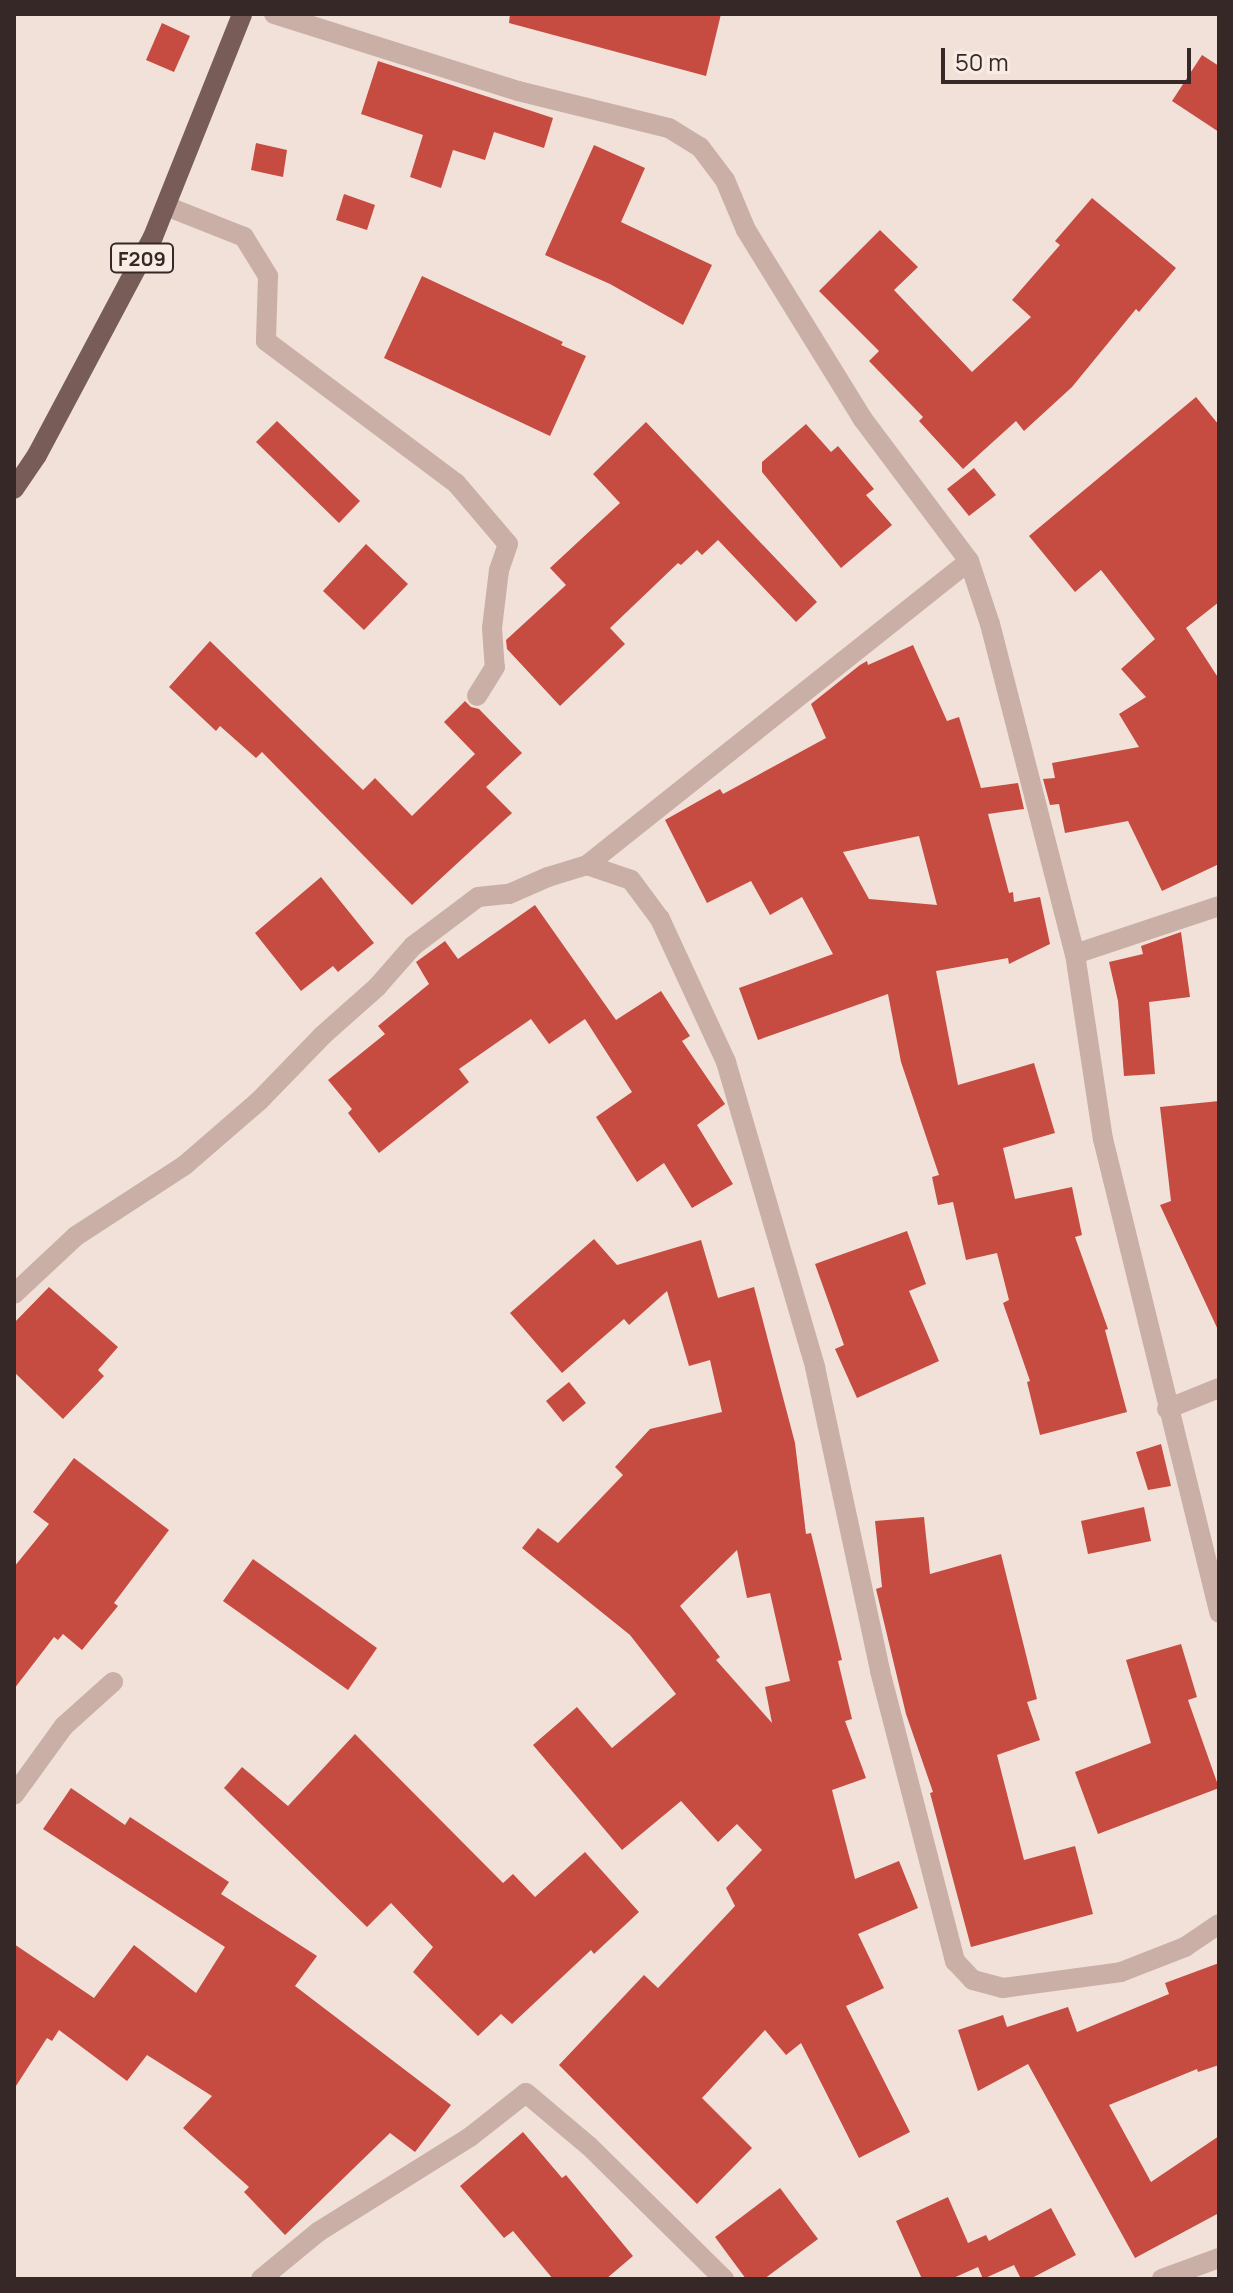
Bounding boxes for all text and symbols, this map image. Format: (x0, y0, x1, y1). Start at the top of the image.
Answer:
scale bar (945, 32, 1195, 82)
text: 50 m (955, 45, 1009, 78)
road number: F209 (110, 242, 174, 274)

